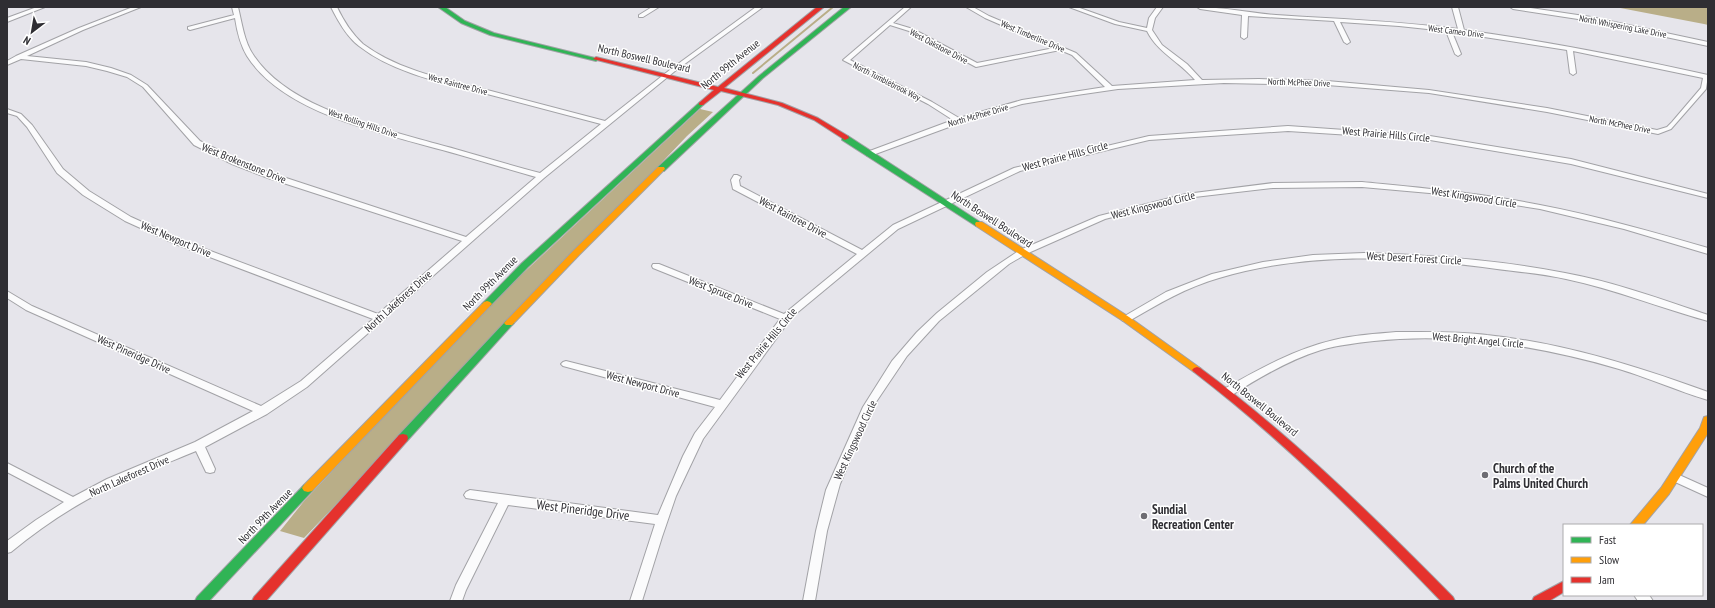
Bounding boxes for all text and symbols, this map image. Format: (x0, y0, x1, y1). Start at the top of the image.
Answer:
north arrow (12, 12, 52, 52)
street label: North Whispering Lake Drive (1578, 12, 1668, 40)
street label: West Timberline Drive (999, 18, 1067, 55)
street label: West Cameo Drive (1427, 22, 1485, 40)
street label: West Oakstone Drive (908, 26, 970, 66)
text: N (21, 33, 33, 48)
street label: North 99th Avenue (698, 36, 763, 92)
street label: North Boswell Boulevard (597, 41, 692, 75)
street label: North Tumblebrook Way (851, 59, 923, 103)
street label: West Raintree Drive (427, 71, 489, 97)
street label: North McPhee Drive (1268, 75, 1331, 89)
street label: North McPhee Drive (947, 101, 1010, 129)
street label: West Rolling Hills Drive (327, 106, 400, 140)
street label: North McPhee Drive (1588, 113, 1652, 135)
street label: West Prairie Hills Circle (1341, 123, 1431, 145)
street label: West Prairie Hills Circle (1021, 138, 1110, 174)
street label: West Brokenstone Drive (200, 140, 289, 187)
street label: West Kingswood Circle (1430, 183, 1518, 211)
street label: North Boswell Boulevard (949, 187, 1036, 251)
street label: West Kingswood Circle (1109, 188, 1197, 222)
street label: West Raintree Drive (757, 193, 830, 241)
street label: West Newport Drive (138, 218, 214, 260)
street label: West Desert Forest Circle (1366, 249, 1462, 268)
street label: North 99th Avenue (460, 252, 521, 313)
street label: North Lakeforest Drive (361, 267, 435, 335)
street label: West Spruce Drive (687, 273, 756, 311)
street label: West Prairie Hills Circle (732, 304, 800, 381)
street label: West Bright Angel Circle (1432, 329, 1525, 351)
street label: West Pineridge Drive (95, 332, 173, 377)
street label: West Newport Drive (605, 367, 682, 401)
street label: North Boswell Boulevard (1219, 369, 1301, 439)
street label: West Kingswood Circle (830, 398, 880, 482)
street label: North Lakeforest Drive (87, 452, 171, 500)
place label: Church of the Palms United Church (1493, 460, 1588, 492)
marker: Church of the Palms United Church (1480, 470, 1490, 480)
street label: North 99th Avenue (235, 485, 295, 547)
street label: West Pineridge Drive (536, 496, 630, 524)
place label: Sundial Recreation Center (1152, 501, 1234, 533)
marker: Sundial Recreation Center (1139, 511, 1149, 521)
legend (1563, 524, 1703, 596)
text: Fast (1599, 532, 1617, 547)
text: Slow (1599, 552, 1620, 567)
text: Jam (1598, 572, 1615, 587)

